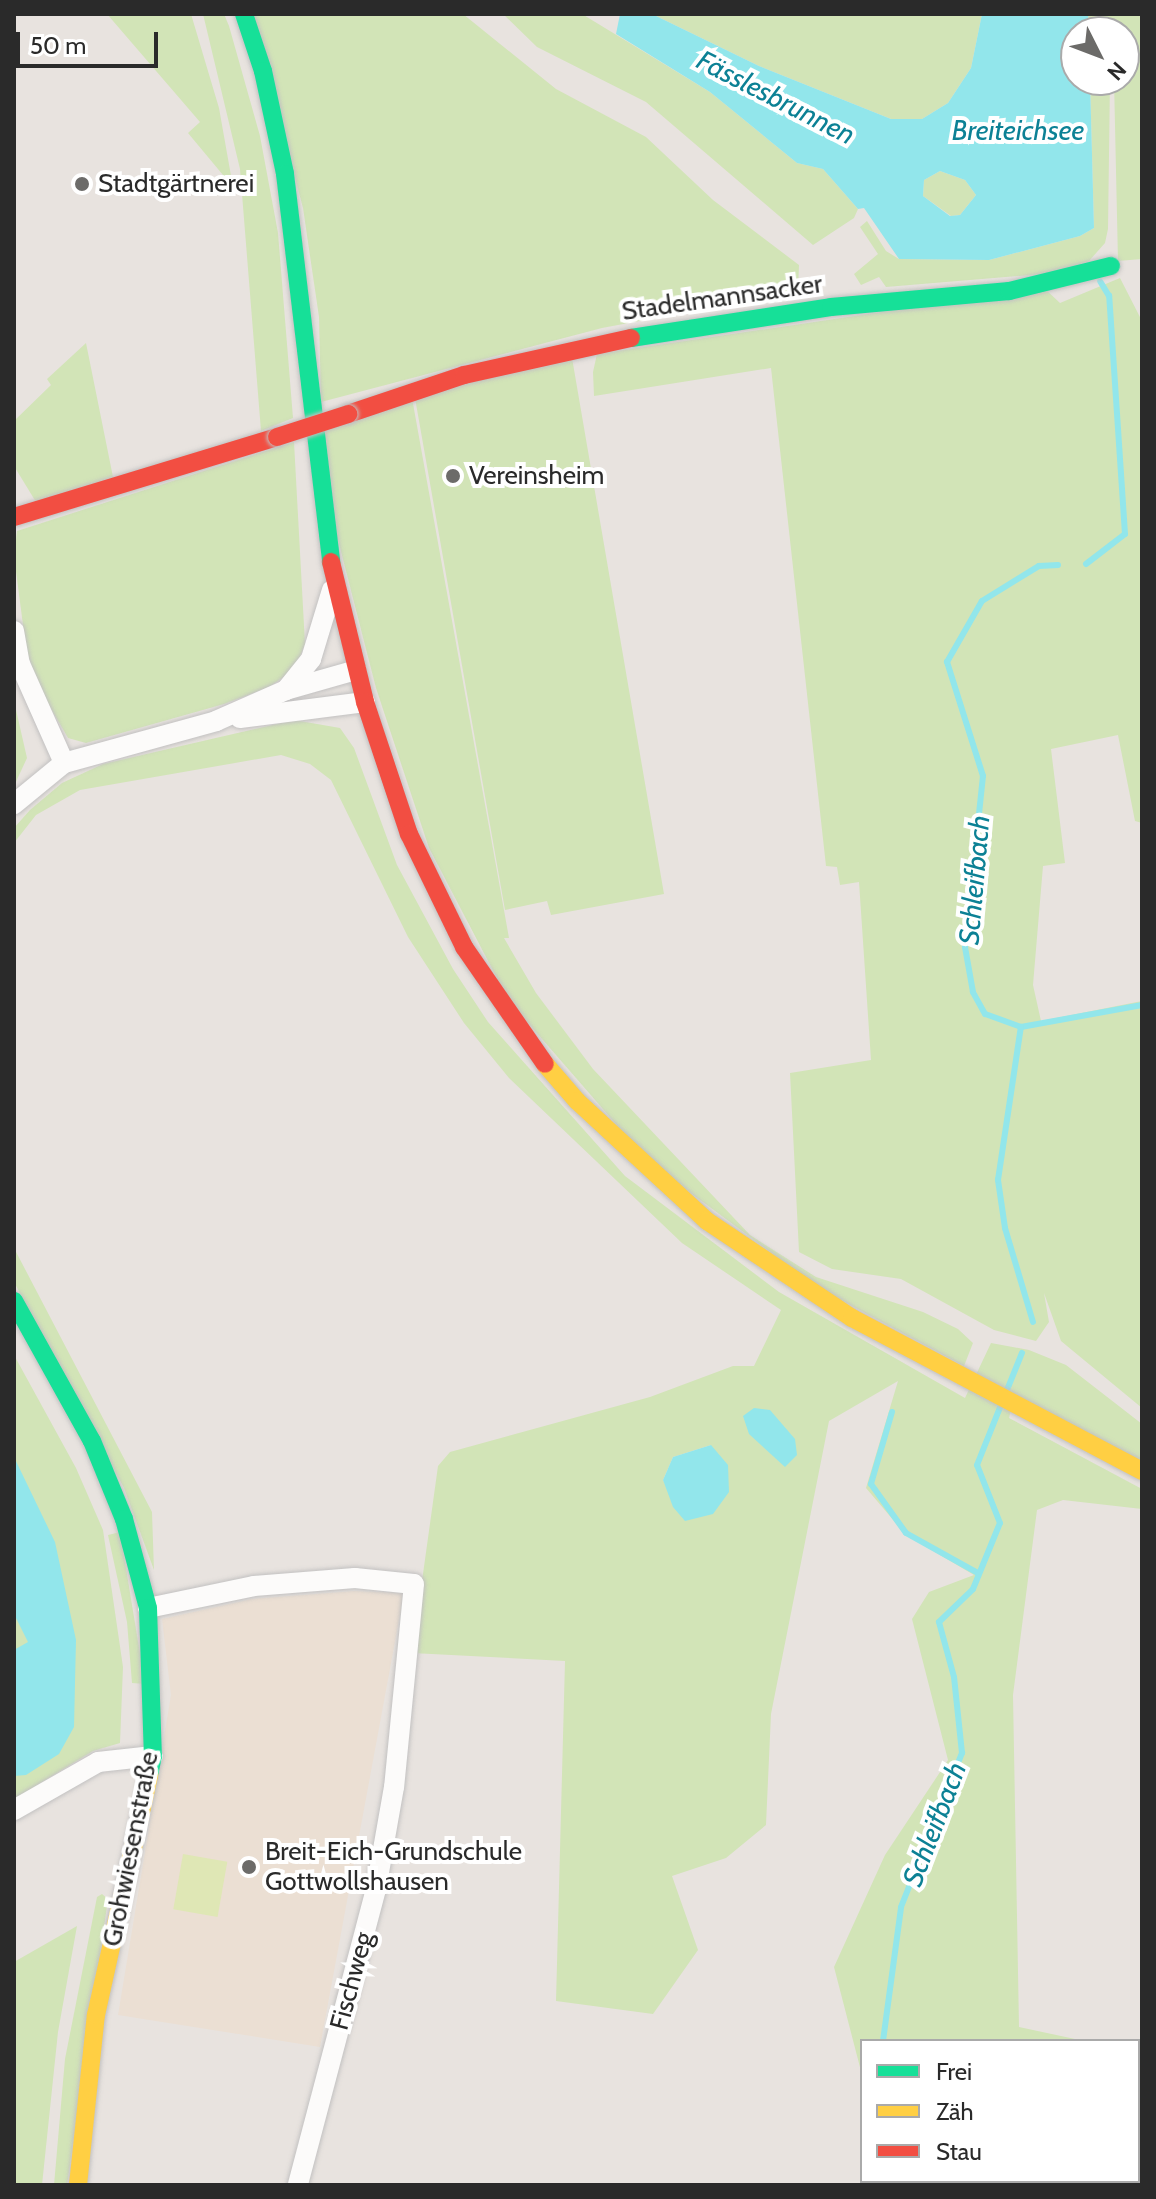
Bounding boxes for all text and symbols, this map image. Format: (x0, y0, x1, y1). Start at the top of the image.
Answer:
scale bar (20, 16, 162, 66)
north arrow (1060, 16, 1140, 96)
text: 50 m (30, 31, 86, 60)
water label: Fässlesbrunnen (691, 43, 861, 151)
text: N (1101, 56, 1132, 86)
water label: Breiteichsee (952, 113, 1084, 147)
place label: Stadtgärtnerei (98, 168, 254, 200)
marker: Stadtgärtnerei (73, 175, 91, 193)
street label: Stadelmannsacker (620, 269, 824, 327)
place label: Vereinsheim (469, 460, 604, 492)
marker: Vereinsheim (444, 467, 462, 485)
water label: Schleifbach (952, 814, 996, 946)
street label: Grohwiesenstraße (97, 1749, 165, 1949)
water label: Schleifbach (895, 1757, 973, 1891)
place label: Breit-Eich-Grundschule Gottwollshausen (265, 1836, 522, 1898)
marker: Breit-Eich-Grundschule Gottwollshausen (240, 1858, 258, 1876)
street label: Fischweg (324, 1928, 380, 2034)
legend (860, 2039, 1140, 2183)
text: Frei (936, 2057, 972, 2086)
text: Zäh (936, 2097, 973, 2126)
text: Stau (936, 2137, 982, 2166)

